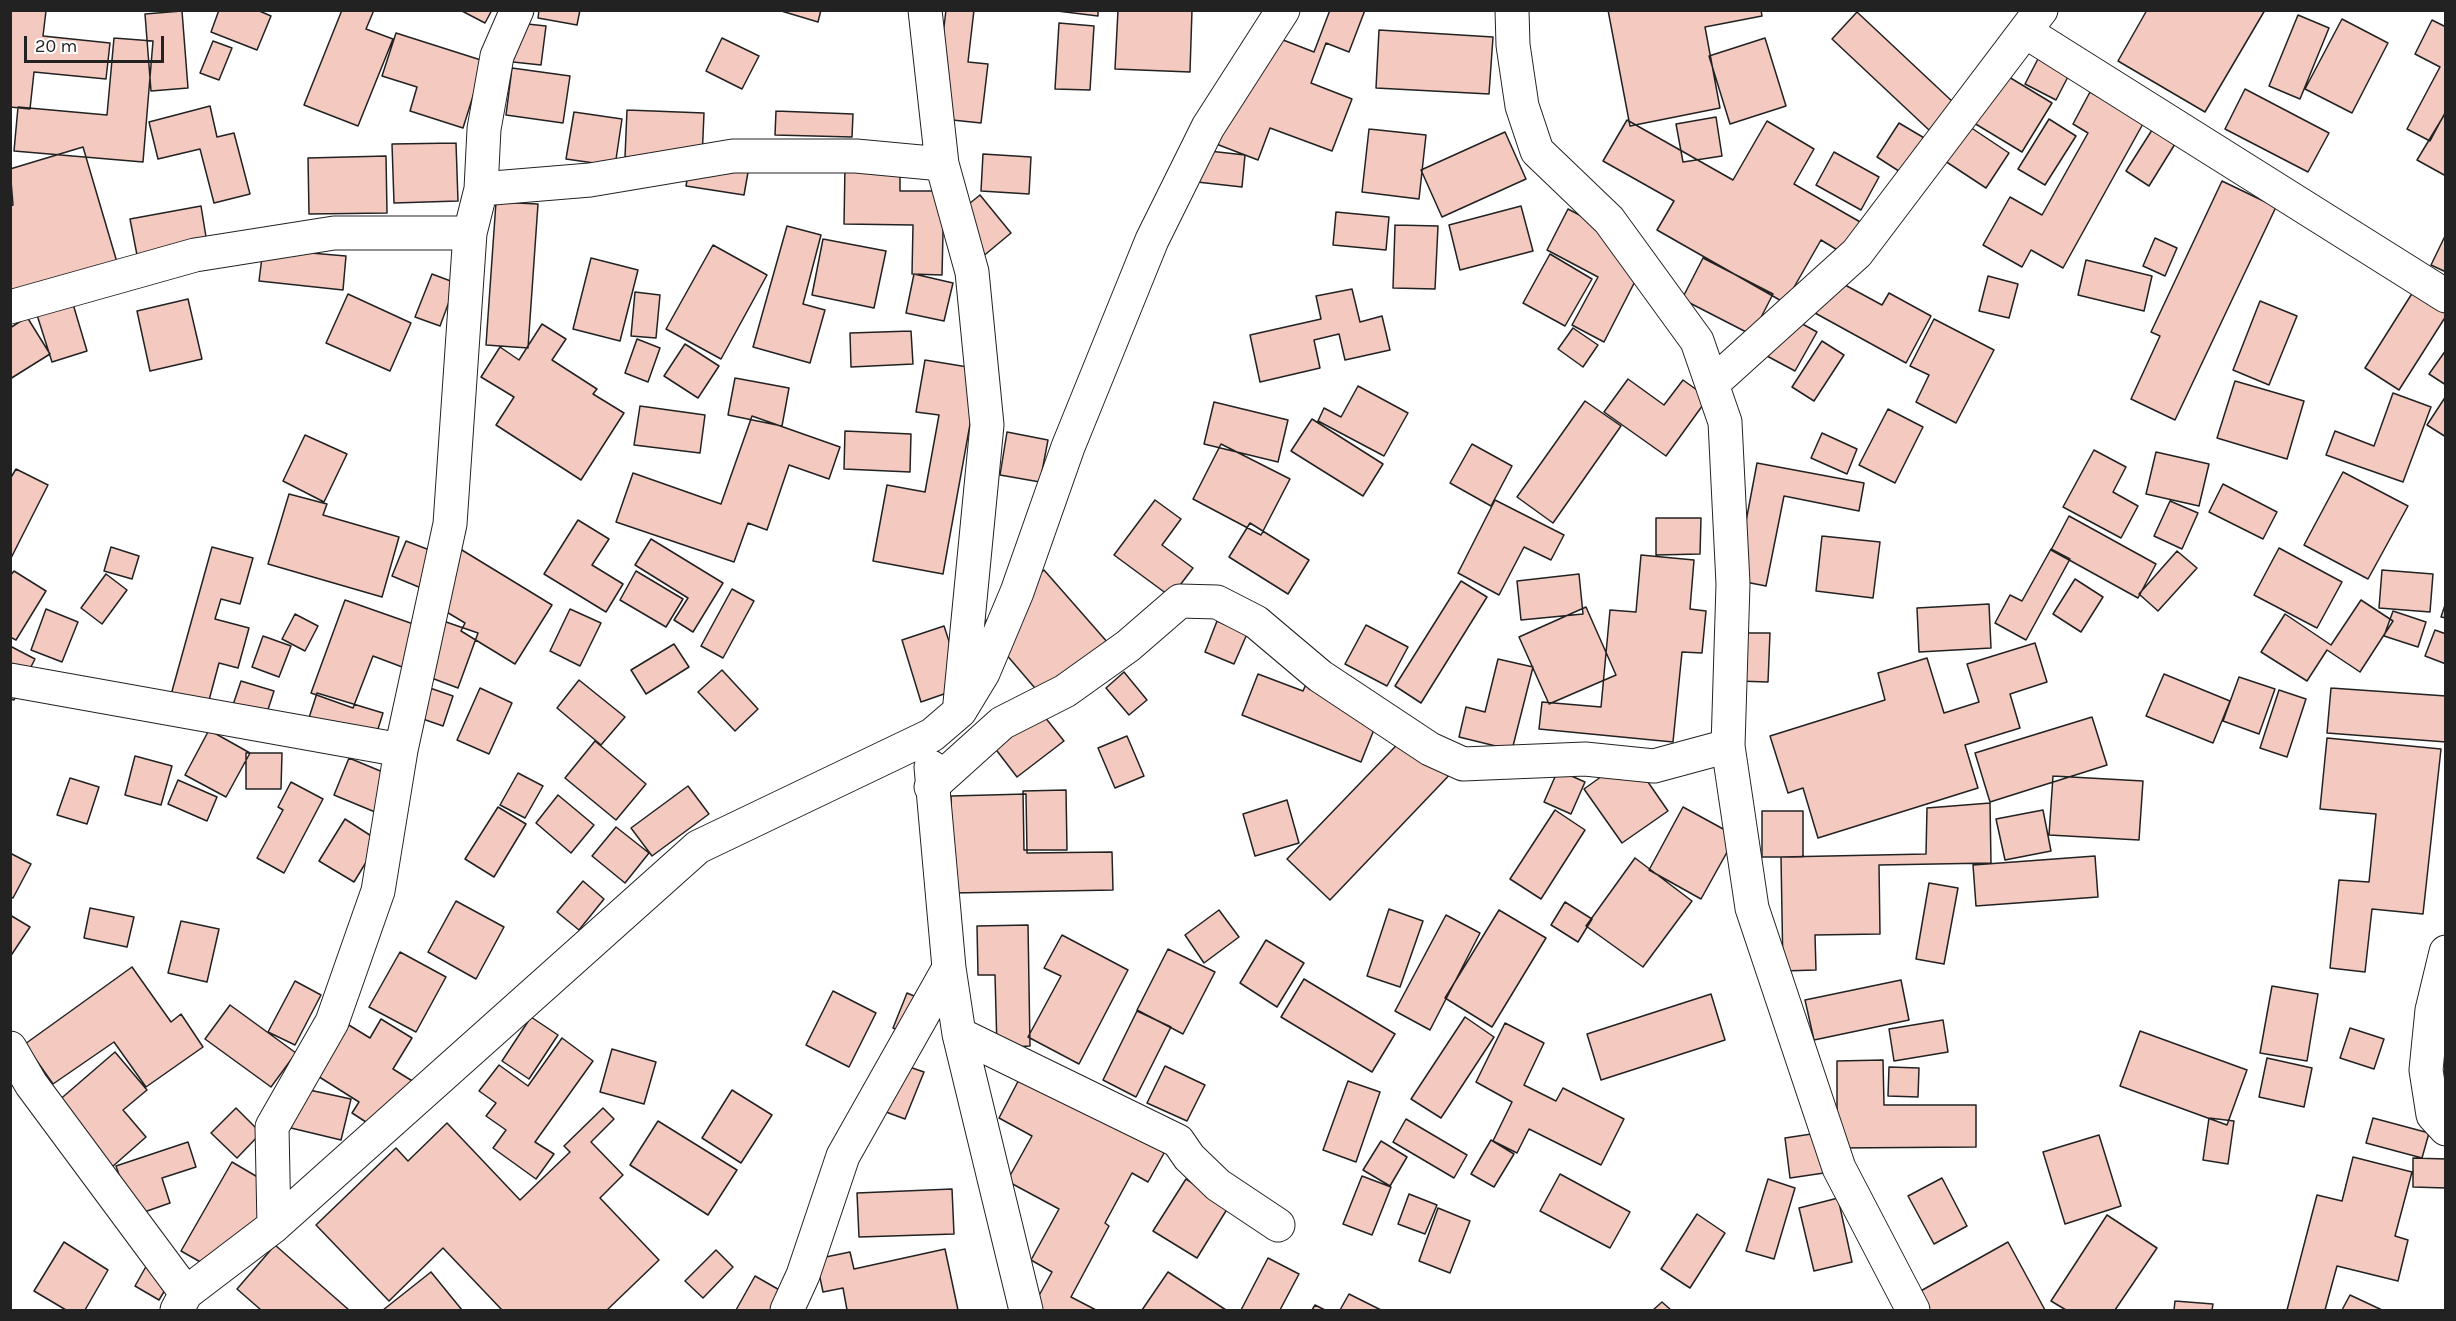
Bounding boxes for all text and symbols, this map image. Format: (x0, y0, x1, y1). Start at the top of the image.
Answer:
scale bar (27, 24, 166, 62)
text: 20 m (35, 35, 77, 57)

